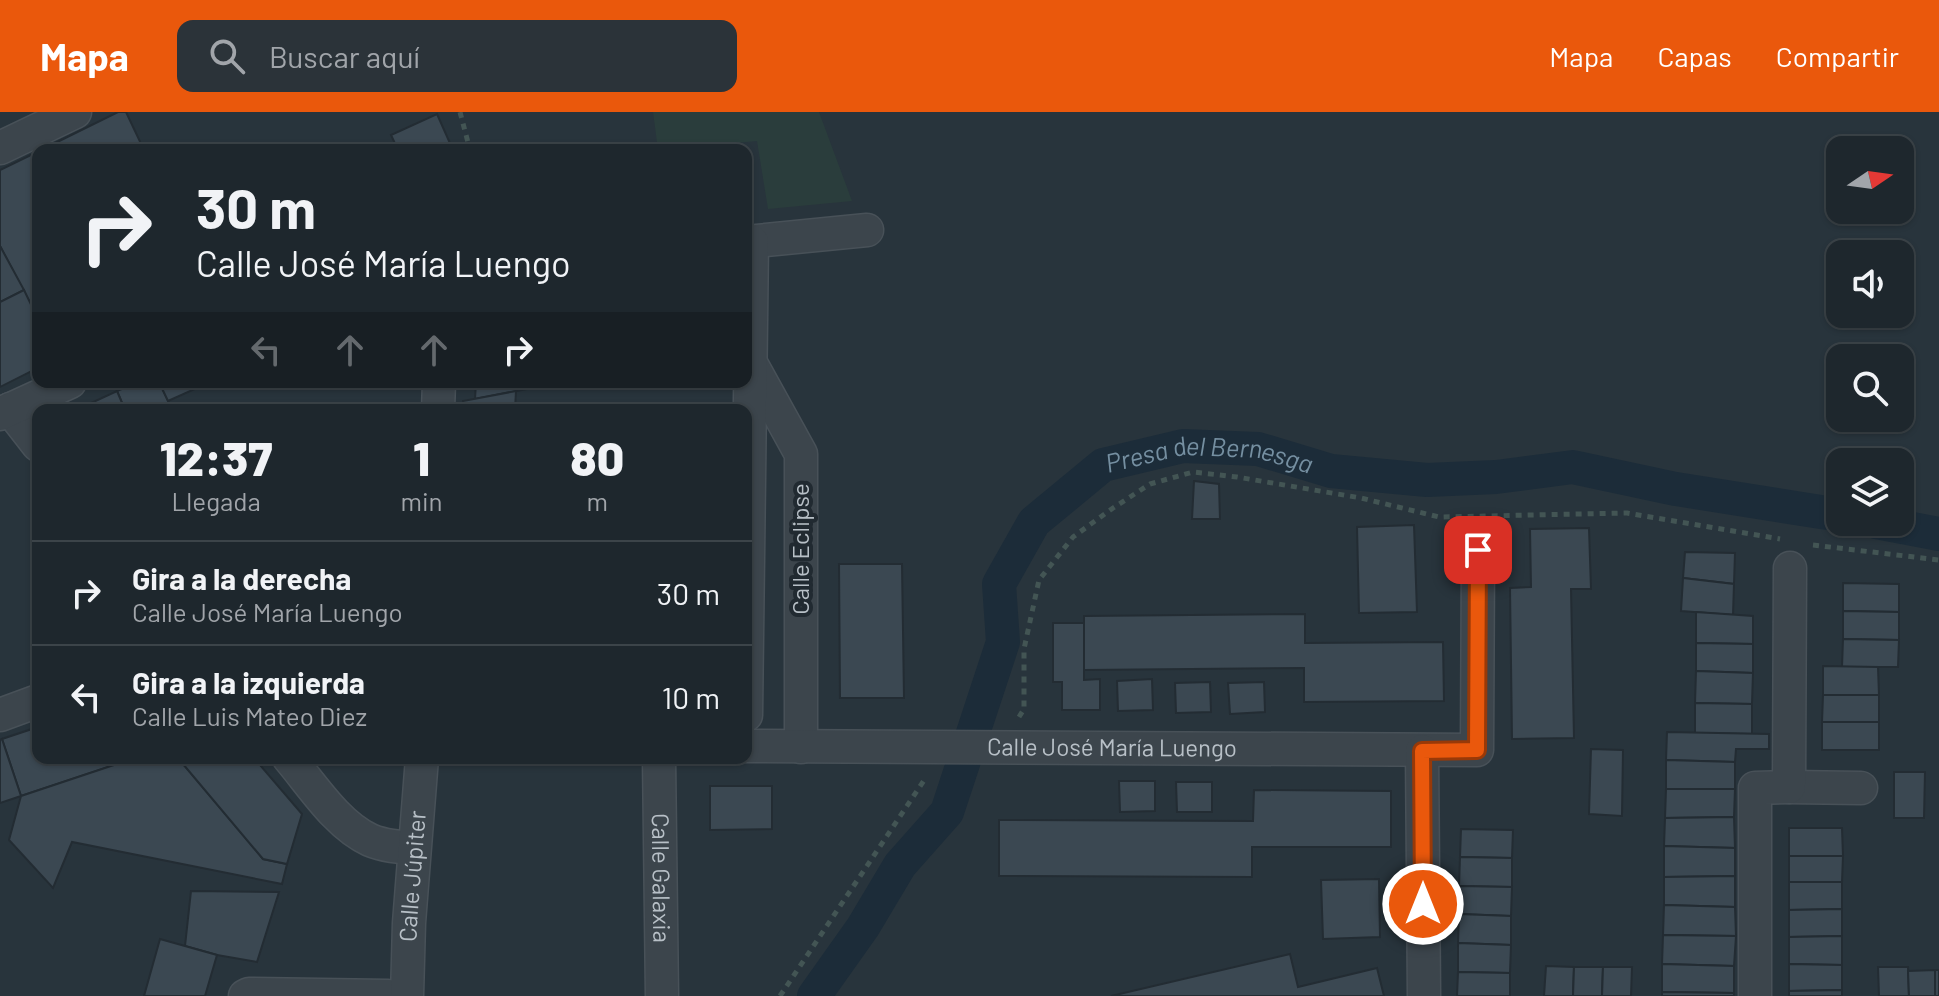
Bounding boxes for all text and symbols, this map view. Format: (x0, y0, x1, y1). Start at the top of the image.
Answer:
search box (177, 20, 737, 92)
text: Mapa (40, 33, 129, 79)
icon: search (205, 34, 249, 78)
text: Buscar aquí (269, 38, 420, 74)
text: Mapa (1549, 39, 1613, 73)
text: Capas (1657, 39, 1732, 73)
text: Compartir (1776, 39, 1899, 73)
north arrow (1826, 136, 1914, 224)
map controls (1826, 136, 1914, 536)
text: 30 m (196, 173, 316, 240)
icon: right (64, 176, 168, 280)
button: sound (1826, 240, 1914, 328)
text: Calle José María Luengo (196, 241, 571, 284)
icon: left (244, 328, 288, 372)
icon: ahead (328, 328, 372, 372)
icon: ahead (412, 328, 456, 372)
icon: right (496, 328, 540, 372)
button: search (1826, 344, 1914, 432)
text: 12:37 (160, 428, 273, 486)
text: 1 (413, 428, 430, 486)
text: 80 (570, 428, 624, 486)
water label: Presa del Bernesga (1102, 429, 1317, 479)
button: layers (1826, 448, 1914, 536)
street label: Calle Eclipse (785, 483, 814, 615)
text: Llegada (172, 485, 261, 516)
text: min (400, 485, 443, 516)
text: m (586, 485, 608, 516)
pin (1444, 516, 1512, 584)
icon: arrive (1456, 528, 1500, 572)
text: Gira a la derecha (132, 560, 351, 596)
icon: right (64, 571, 108, 615)
text: 30 m (657, 575, 720, 611)
text: Calle José María Luengo (132, 596, 403, 627)
text: Gira a la izquierda (132, 664, 365, 700)
icon: left (64, 675, 108, 719)
text: 10 m (662, 679, 720, 715)
text: Calle Luis Mateo Diez (132, 700, 367, 731)
street label: Calle José María Luengo (987, 731, 1237, 762)
street label: Calle Júpiter (392, 809, 431, 942)
street label: Calle Galaxia (647, 813, 677, 943)
position arrow (1381, 862, 1465, 946)

